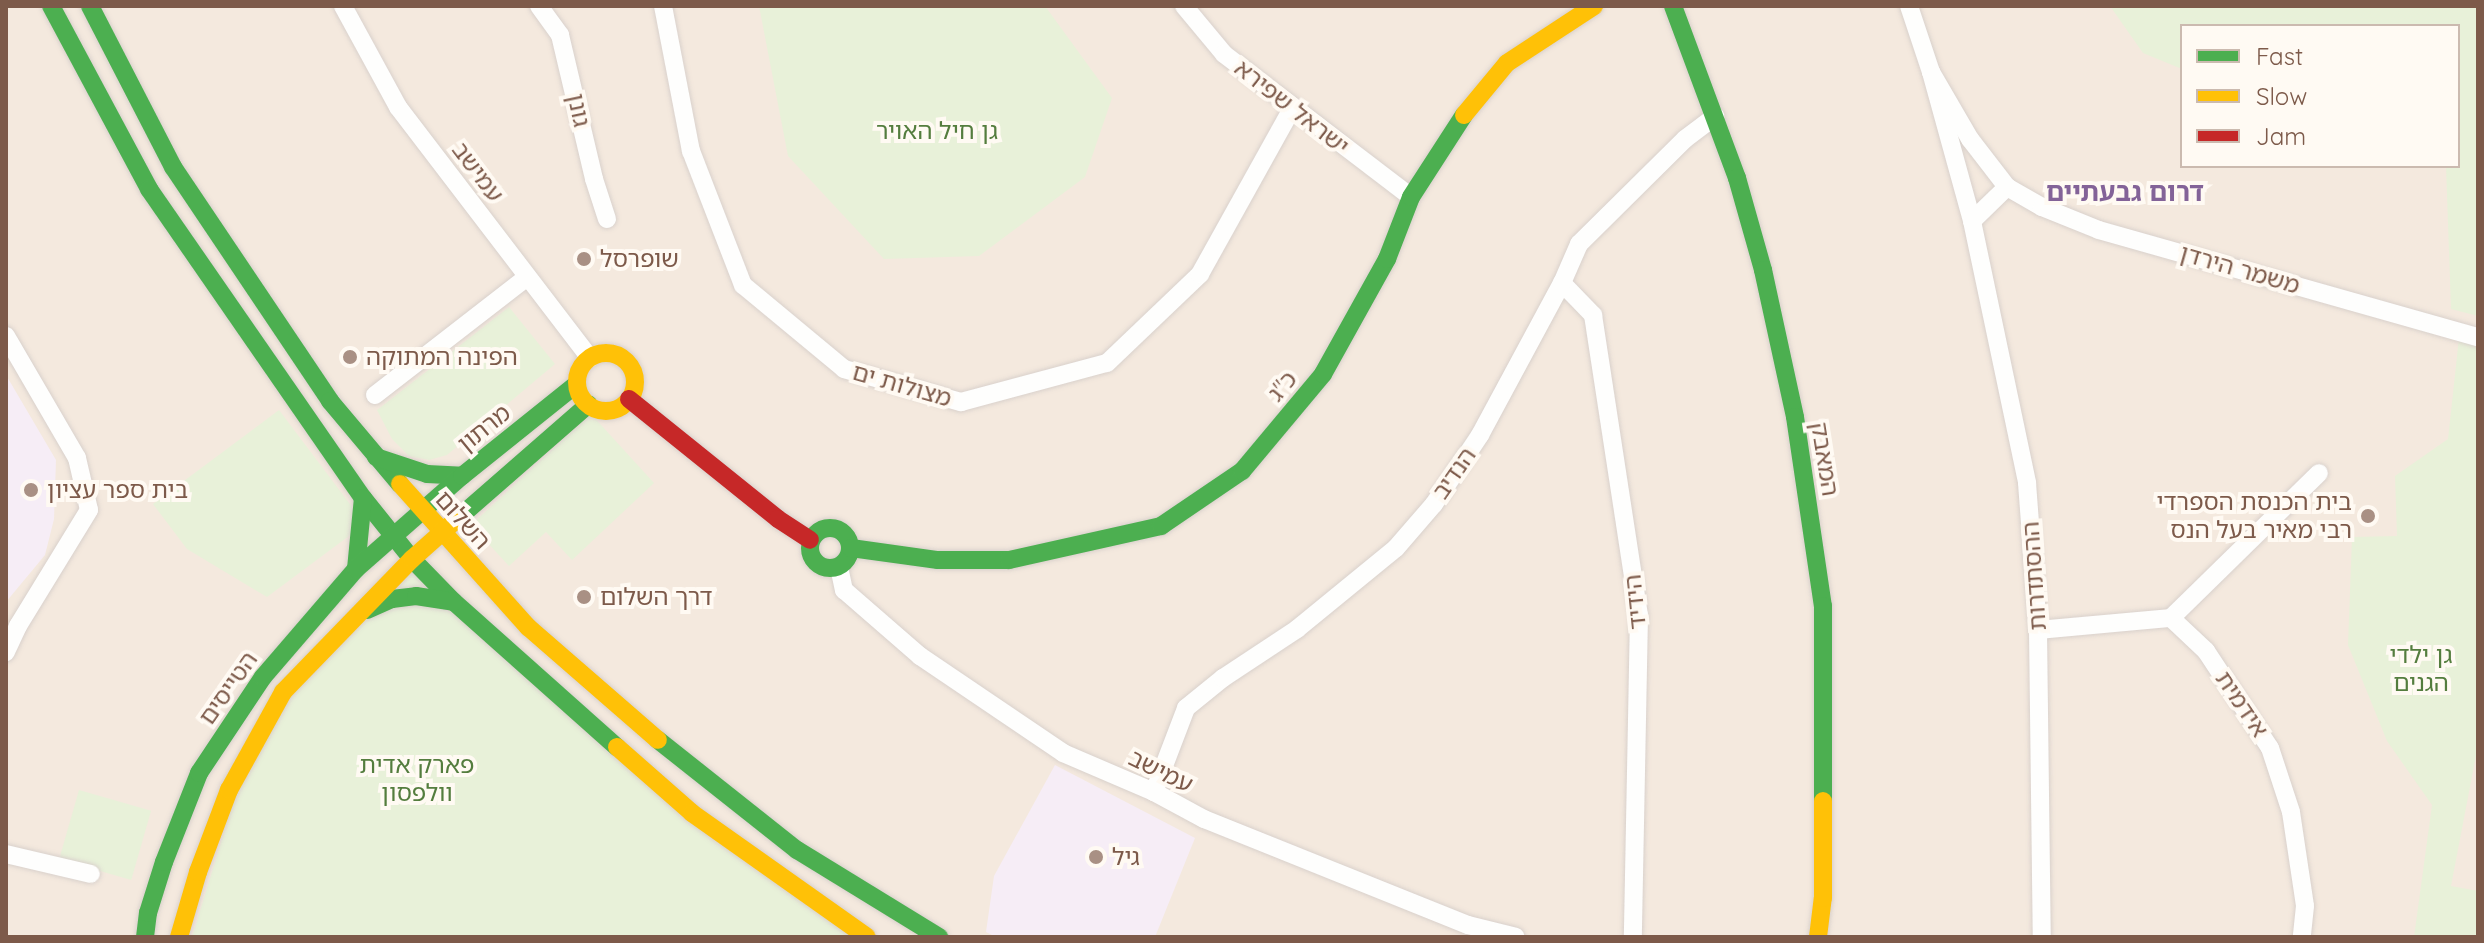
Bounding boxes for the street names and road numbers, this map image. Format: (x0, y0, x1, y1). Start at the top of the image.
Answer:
street label: ישראל שפירא (1229, 53, 1355, 161)
street label: גונן (561, 91, 597, 129)
street label: עמישב (446, 136, 510, 208)
street label: משמר הירדן (2177, 238, 2303, 300)
street label: מצולות ים (849, 357, 955, 413)
street label: כ"ג (1261, 365, 1303, 407)
street label: מרתון (452, 398, 516, 458)
street label: המאבק (1805, 420, 1845, 498)
street label: הנדיב (1426, 442, 1482, 504)
street label: השלום (429, 485, 497, 555)
street label: ההסתדרות (2016, 520, 2052, 632)
street label: הידיד (1618, 573, 1652, 631)
street label: הטייסים (193, 646, 263, 730)
street label: אידמית (2210, 666, 2274, 742)
street label: עמישב (1124, 743, 1198, 799)

